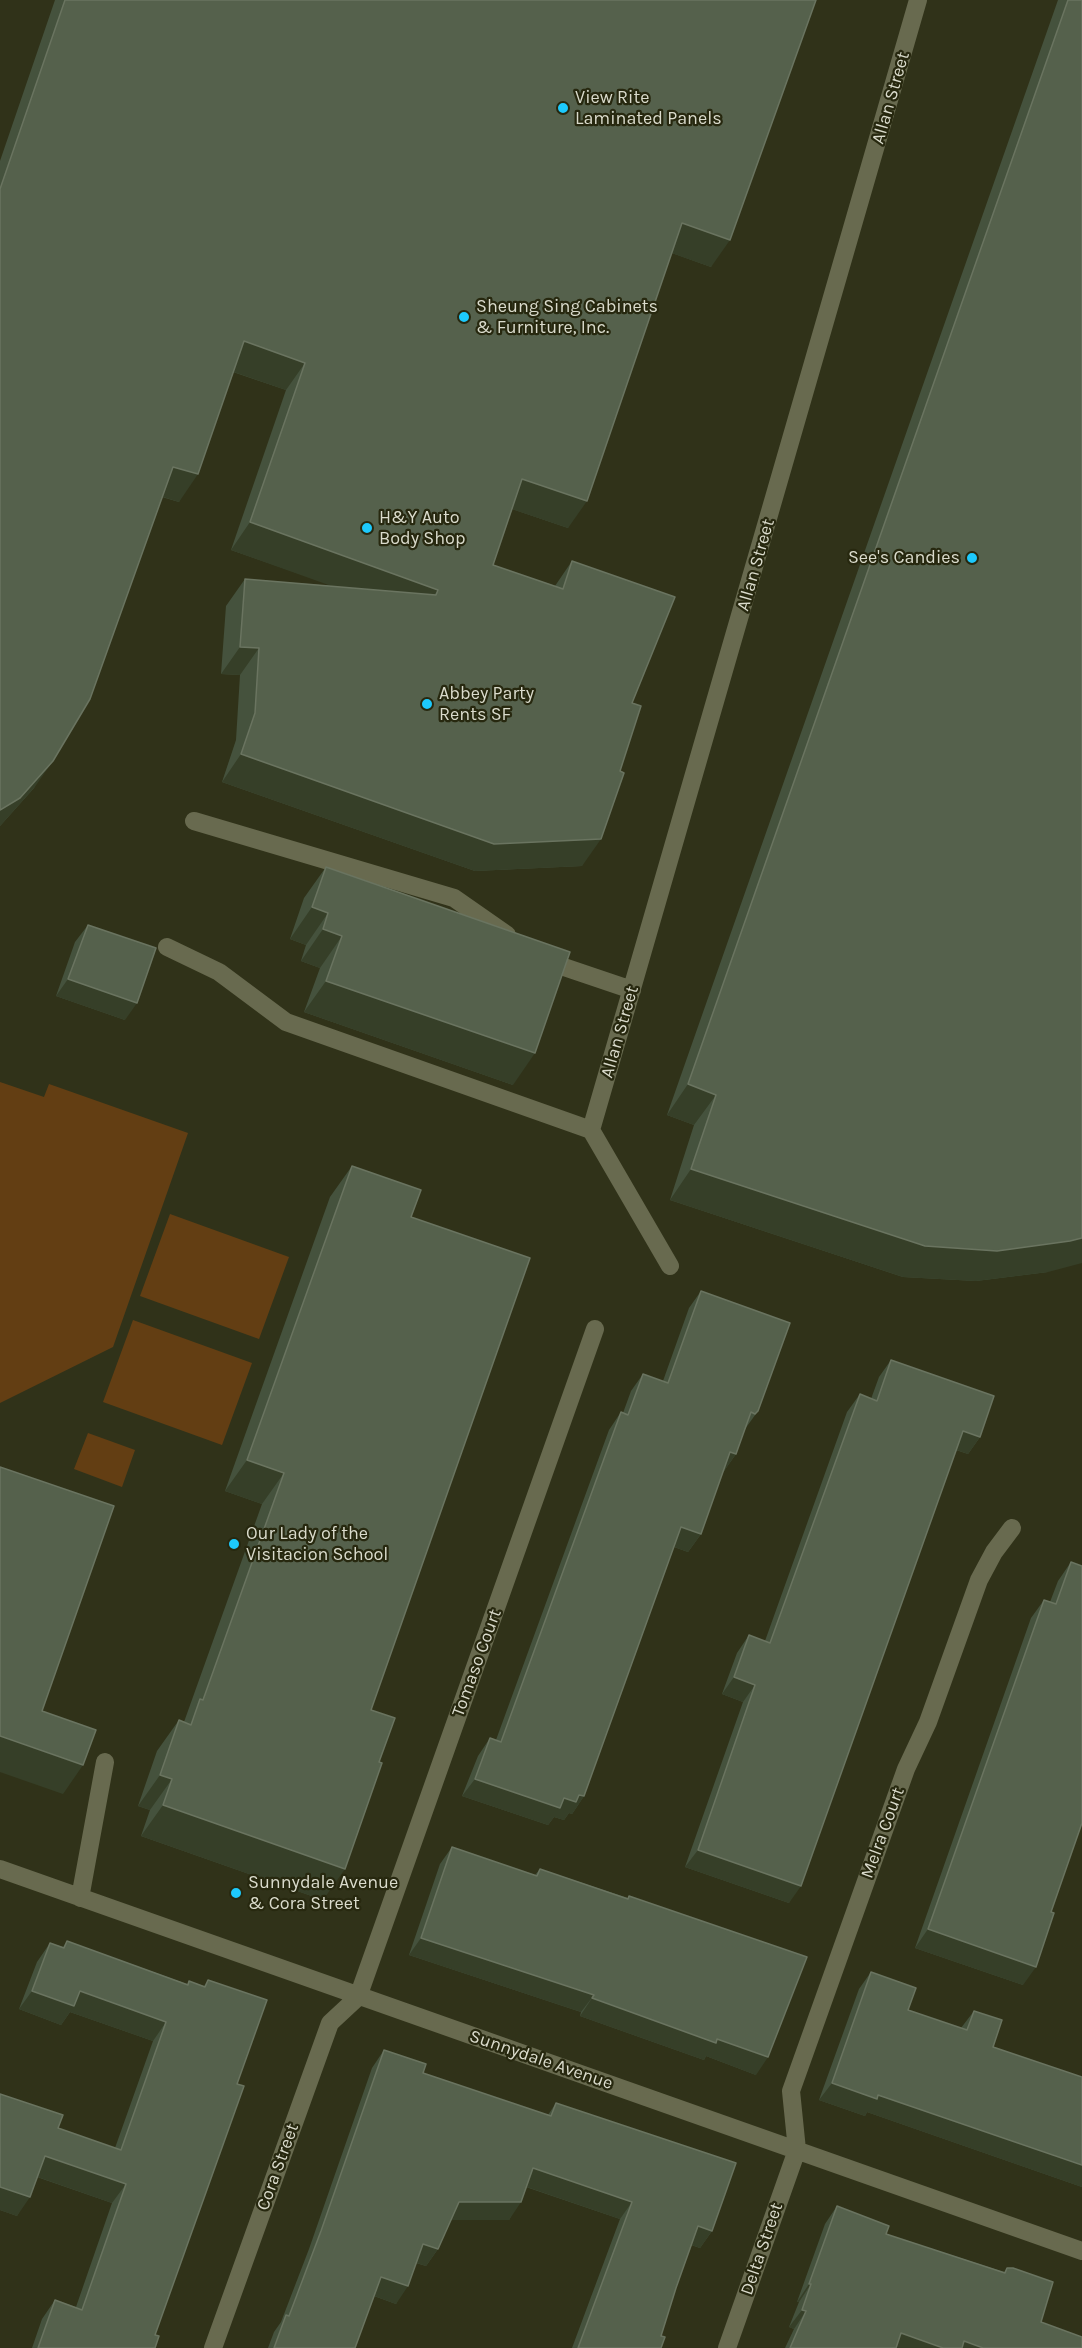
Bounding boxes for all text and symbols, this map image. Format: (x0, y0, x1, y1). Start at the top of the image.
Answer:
street label: Allan Street (868, 49, 914, 147)
place label: View Rite Laminated Panels (575, 87, 722, 130)
marker: View Rite Laminated Panels (556, 101, 570, 115)
place label: Sheung Sing Cabinets & Furniture, Inc. (476, 296, 658, 338)
marker: Sheung Sing Cabinets & Furniture, Inc. (457, 310, 471, 324)
place label: H&Y Auto Body Shop (379, 507, 465, 550)
street label: Allan Street (733, 516, 779, 614)
marker: H&Y Auto Body Shop (360, 521, 374, 535)
place label: See's Candies (848, 547, 960, 569)
marker: See's Candies (965, 551, 979, 565)
place label: Abbey Party Rents SF (439, 683, 534, 726)
marker: Abbey Party Rents SF (420, 697, 434, 711)
street label: Allan Street (597, 983, 643, 1081)
place label: Our Lady of the Visitacion School (246, 1523, 388, 1565)
marker: Our Lady of the Visitacion School (227, 1537, 241, 1551)
street label: Tomaso Court (448, 1606, 506, 1720)
street label: Melra Court (857, 1785, 909, 1881)
place label: Sunnydale Avenue & Cora Street (248, 1872, 398, 1914)
marker: Sunnydale Avenue & Cora Street (229, 1886, 243, 1900)
street label: Sunnydale Avenue (466, 2025, 616, 2095)
street label: Cora Street (252, 2121, 304, 2213)
street label: Delta Street (736, 2200, 788, 2298)

